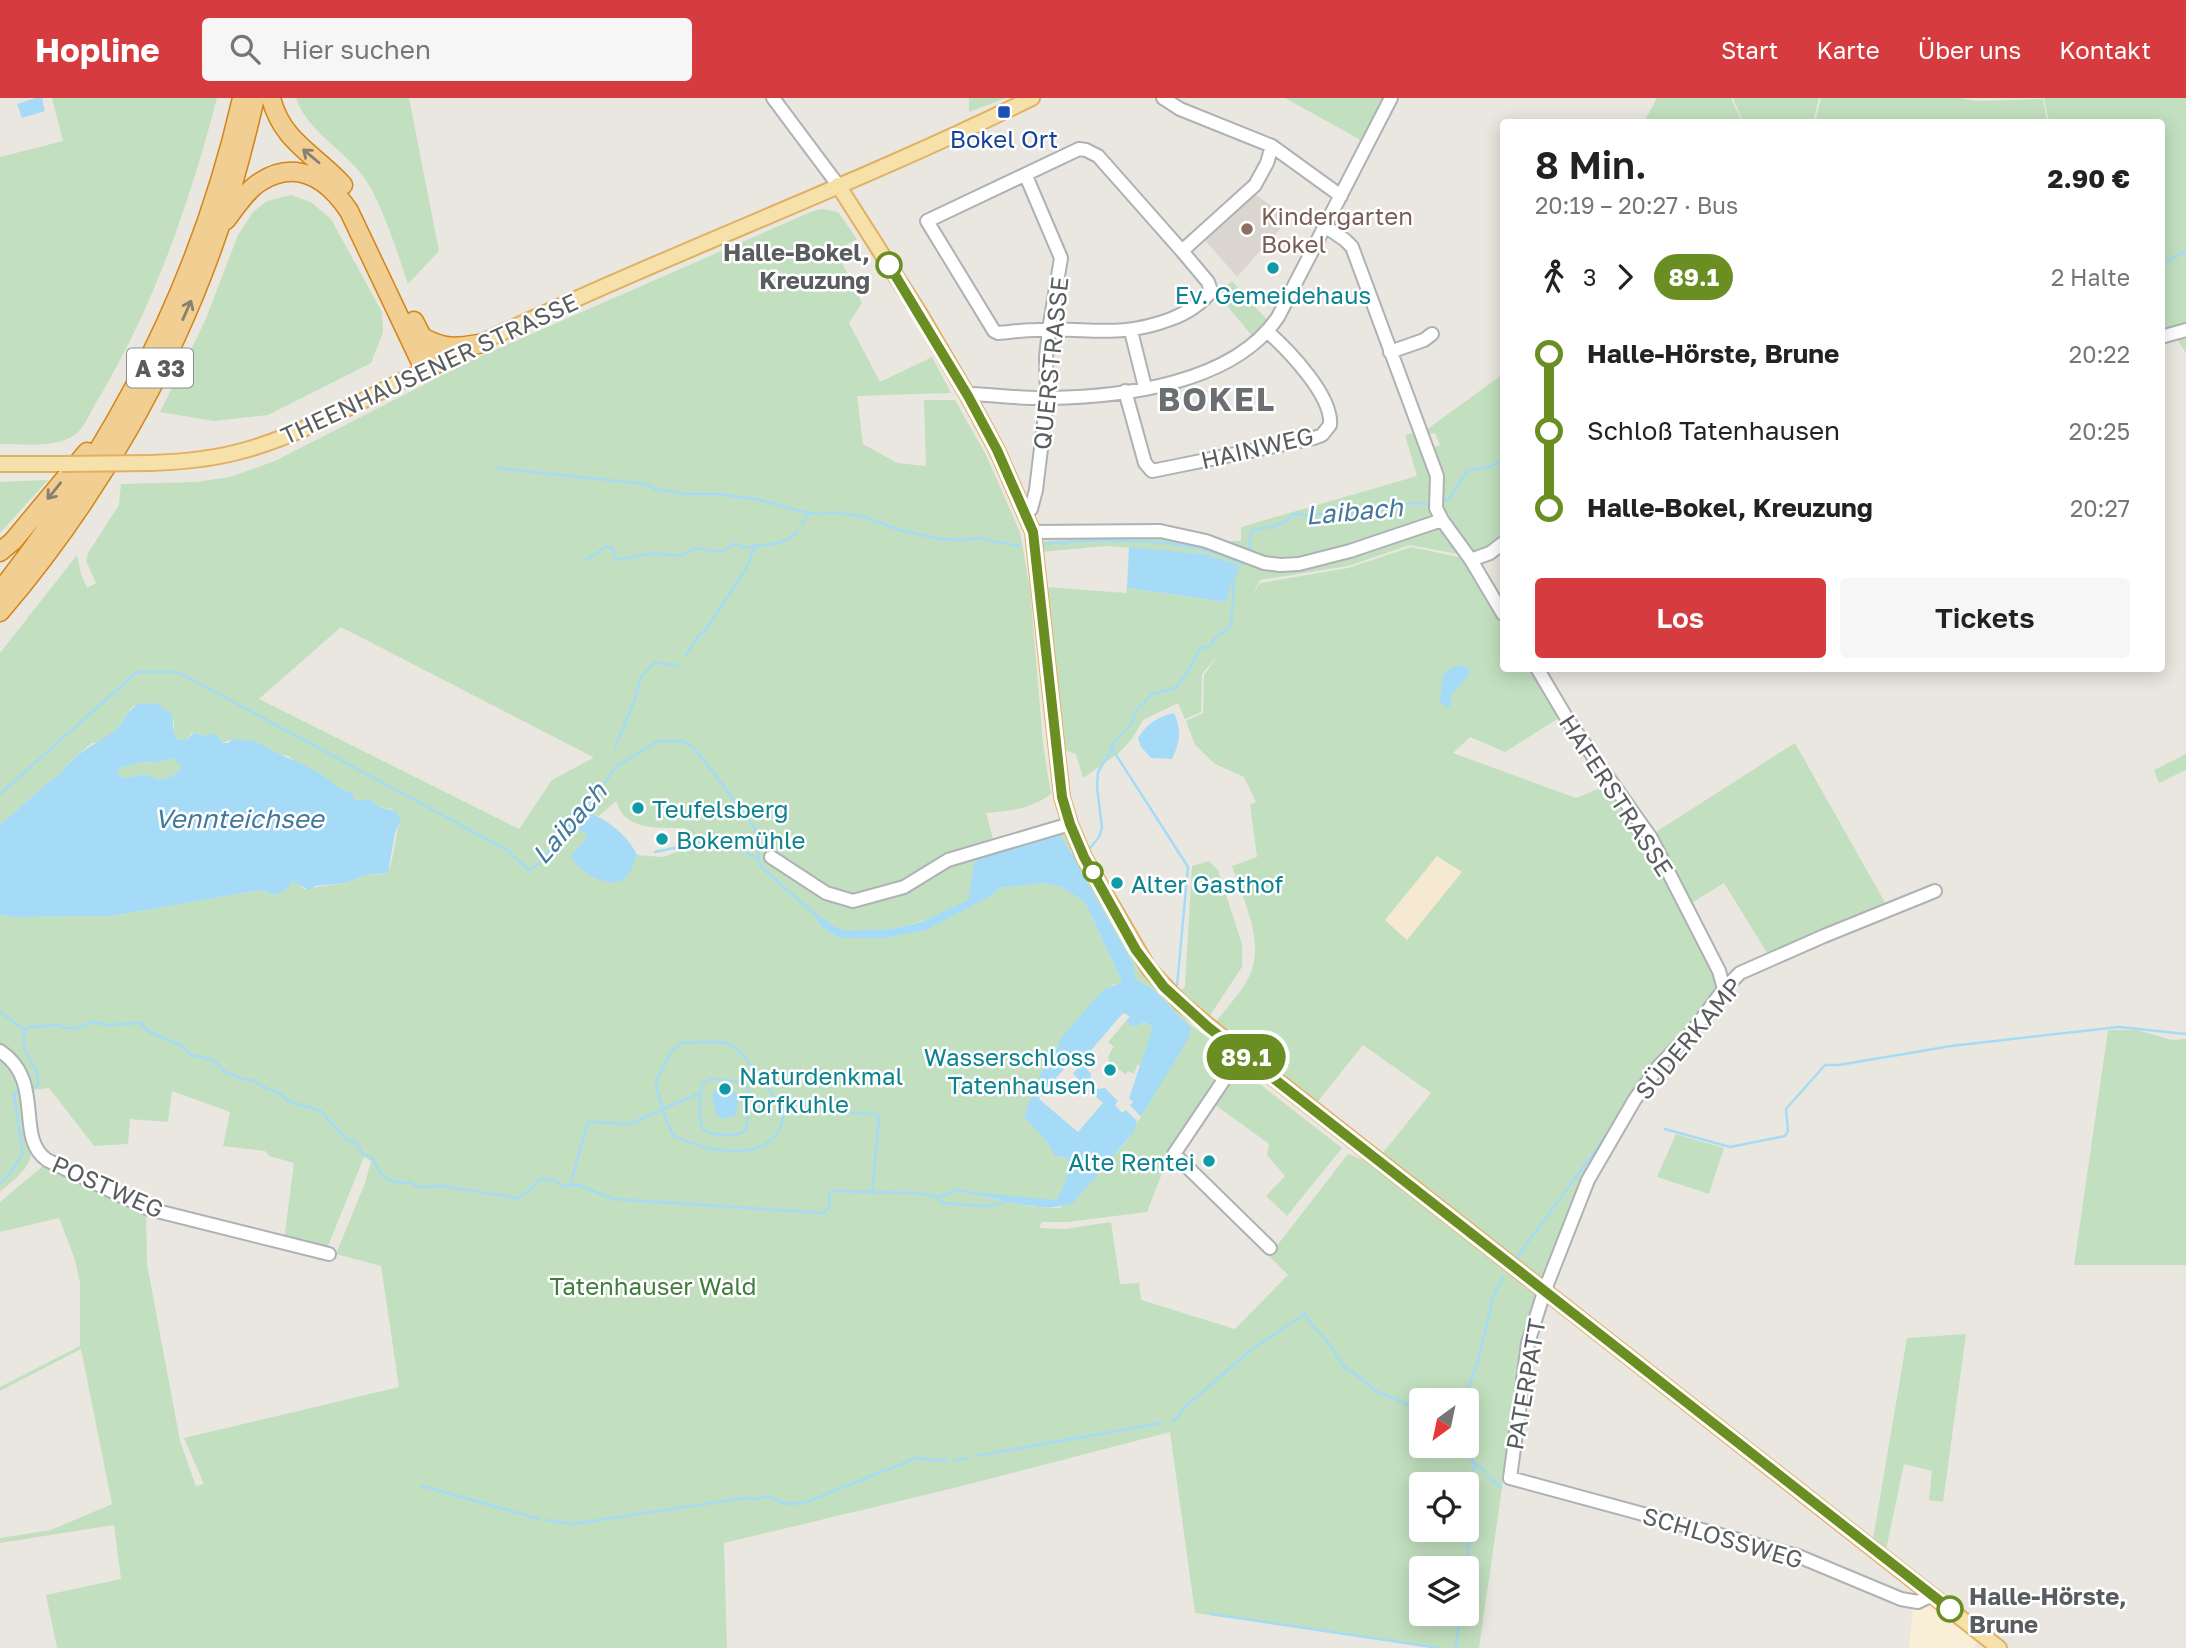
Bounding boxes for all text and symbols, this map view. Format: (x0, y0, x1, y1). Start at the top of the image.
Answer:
search box (202, 18, 692, 81)
text: Hopline (35, 30, 160, 69)
icon: search (226, 30, 264, 68)
text: Hier suchen (282, 34, 431, 65)
text: Start (1721, 35, 1778, 64)
text: Karte (1816, 35, 1880, 64)
text: Über uns (1918, 35, 2021, 64)
text: Kontakt (2059, 35, 2151, 64)
marker: Bokel Ort (996, 104, 1012, 120)
place label: Bokel Ort (950, 124, 1058, 153)
text: 8 Min. (1535, 142, 1647, 187)
one-way arrow (302, 148, 320, 164)
text: 2.90 € (2048, 163, 2130, 194)
text: 20:19 – 20:27 · Bus (1535, 191, 1738, 219)
place label: Kindergarten Bokel (1261, 201, 1413, 258)
marker: Kindergarten Bokel (1239, 221, 1255, 237)
place label: Halle-Bokel, Kreuzung (723, 237, 870, 294)
marker: Halle-Bokel, Kreuzung (876, 252, 902, 278)
icon: walk (1535, 258, 1573, 296)
icon: forward (1606, 258, 1644, 296)
marker: Ev. Gemeidehaus (1265, 260, 1281, 276)
text: 89.1 (1668, 262, 1719, 291)
text: 3 (1583, 263, 1596, 291)
text: 2 Halte (2051, 263, 2130, 291)
street label: QUERSTRASSE (1026, 275, 1074, 451)
place label: Ev. Gemeidehaus (1175, 280, 1371, 309)
street label: THEENHAUSENER STRASSE (276, 286, 582, 450)
one-way arrow (181, 300, 194, 322)
text: Halle-Hörste, Brune (1587, 338, 1839, 369)
text: 20:22 (2069, 340, 2130, 368)
road number: A 33 (127, 348, 193, 388)
district label: BOKEL (1158, 380, 1276, 418)
text: Schloß Tatenhausen (1587, 415, 1840, 446)
text: 20:25 (2069, 417, 2130, 445)
street label: HAINWEG (1198, 420, 1316, 474)
one-way arrow (46, 482, 62, 500)
water label: Laibach (1304, 491, 1405, 531)
text: Halle-Bokel, Kreuzung (1587, 492, 1873, 523)
text: 20:27 (2070, 494, 2130, 522)
button: Los (1535, 578, 1826, 658)
button: Tickets (1840, 578, 2130, 658)
street label: HAFERSTRASSE (1554, 709, 1680, 881)
water label: Laibach (525, 775, 613, 870)
place label: Teufelsberg (652, 794, 789, 823)
marker: Teufelsberg (630, 800, 646, 816)
water label: Vennteichsee (154, 803, 326, 834)
place label: Bokemühle (676, 825, 805, 854)
marker: Bokemühle (654, 831, 670, 847)
unlabelled marker (1083, 862, 1103, 882)
place label: Alter Gasthof (1131, 869, 1283, 898)
marker: Alter Gasthof (1109, 875, 1125, 891)
street label: SÜDERKAMP (1629, 971, 1747, 1105)
line badge: 89.1 (1197, 1034, 1295, 1080)
place label: Wasserschloss Tatenhausen (924, 1042, 1096, 1099)
text: 89.1 (1221, 1042, 1271, 1071)
place label: Naturdenkmal Torfkuhle (739, 1061, 903, 1118)
marker: Wasserschloss Tatenhausen (1102, 1062, 1118, 1078)
marker: Naturdenkmal Torfkuhle (717, 1081, 733, 1097)
place label: Alte Rentei (1068, 1147, 1195, 1176)
street label: POSTWEG (48, 1149, 168, 1223)
marker: Alte Rentei (1201, 1153, 1217, 1169)
park label: Tatenhauser Wald (550, 1271, 757, 1300)
street label: PATERPATT (1499, 1316, 1551, 1452)
north arrow (1409, 1388, 1479, 1458)
map controls (1409, 1388, 1479, 1626)
button: locate (1409, 1472, 1479, 1542)
street label: SCHLOSSWEG (1640, 1500, 1806, 1574)
button: layers (1409, 1556, 1479, 1626)
place label: Halle-Hörste, Brune (1969, 1581, 2127, 1638)
marker: Halle-Hörste, Brune (1937, 1596, 1963, 1622)

